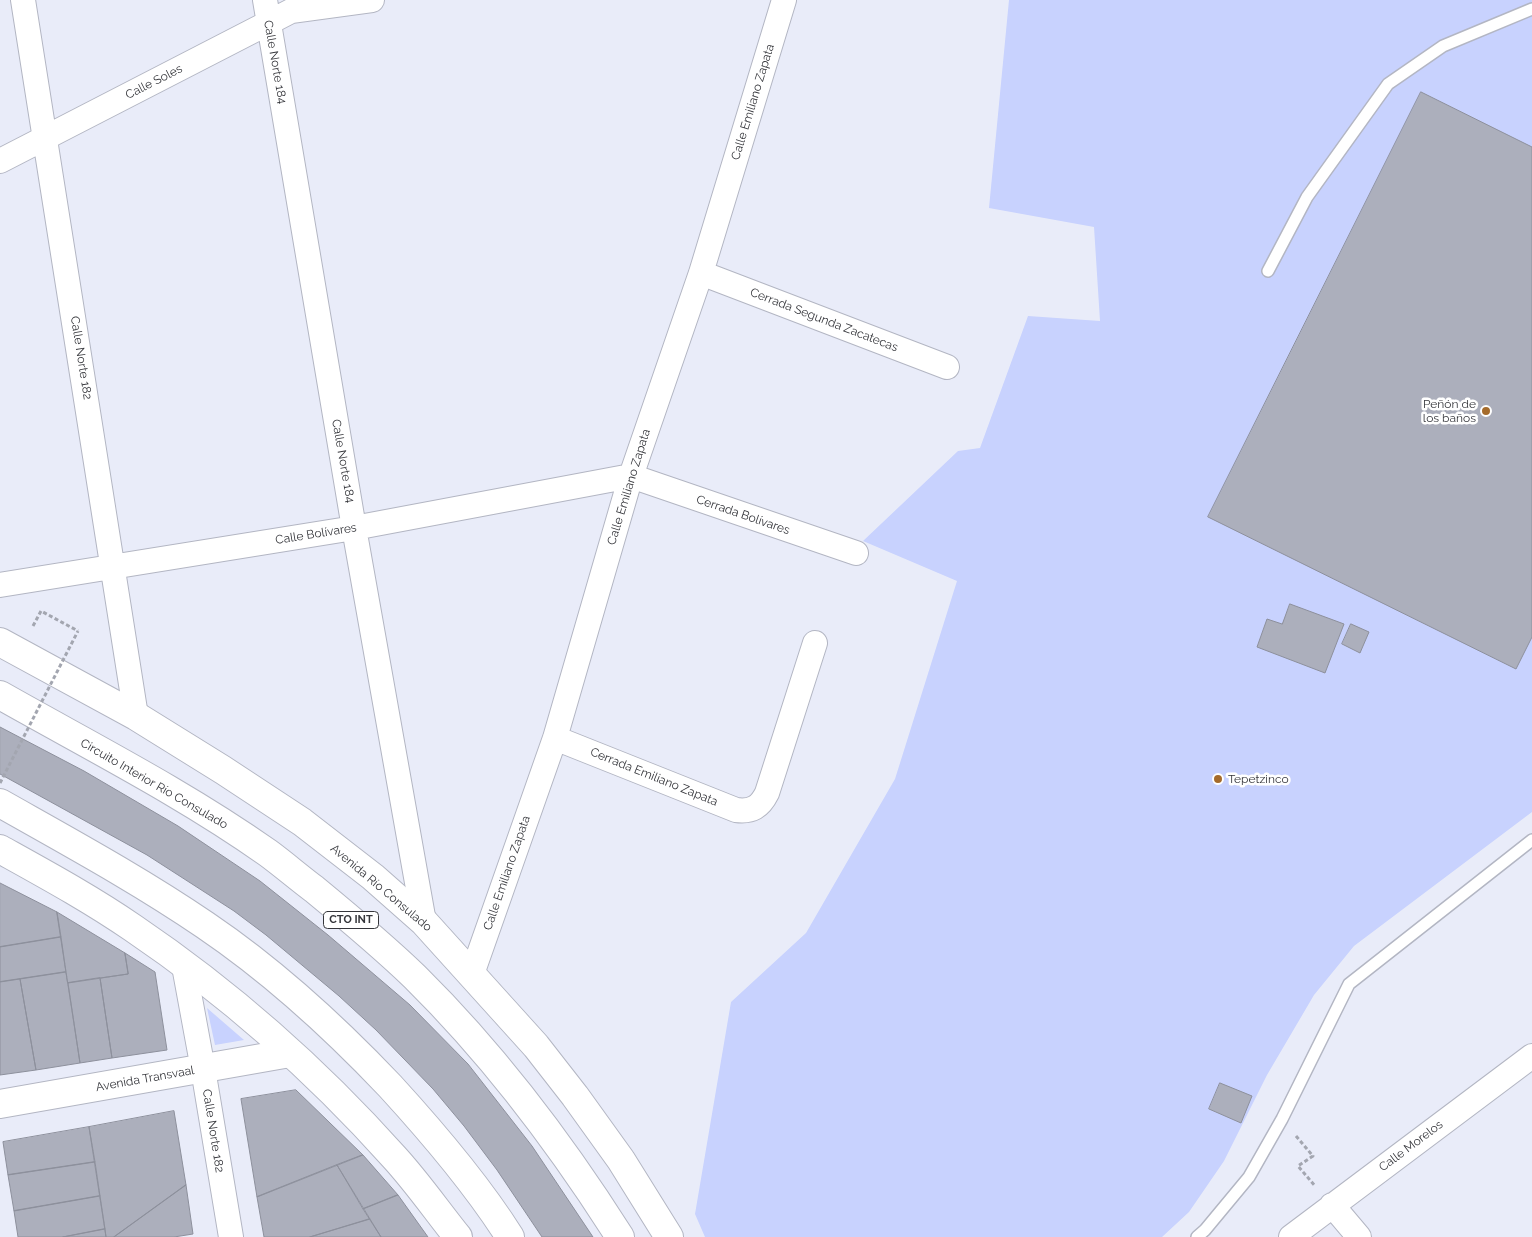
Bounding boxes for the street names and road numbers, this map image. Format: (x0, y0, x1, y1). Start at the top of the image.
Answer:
street label: Calle Norte 184 (261, 19, 289, 105)
street label: Calle Emiliano Zapata (729, 42, 777, 162)
street label: Calle Soles (123, 62, 185, 102)
street label: Cerrada Segunda Zacatecas (748, 285, 900, 355)
street label: Calle Norte 182 (67, 315, 95, 401)
street label: Calle Norte 184 (329, 418, 357, 504)
street label: Calle Emiliano Zapata (605, 427, 653, 547)
street label: Cerrada Bolívares (694, 492, 792, 538)
street label: Calle Bolívares (274, 520, 358, 548)
street label: Circuito Interior Río Consulado (78, 736, 230, 832)
street label: Cerrada Emiliano Zapata (588, 745, 720, 809)
street label: Calle Emiliano Zapata (481, 814, 533, 932)
street label: Avenida Río Consulado (327, 841, 435, 935)
road number: CTO INT (324, 912, 378, 928)
street label: Avenida Transvaal (95, 1063, 195, 1095)
street label: Calle Norte 182 (199, 1088, 227, 1174)
street label: Calle Morelos (1376, 1117, 1446, 1175)

